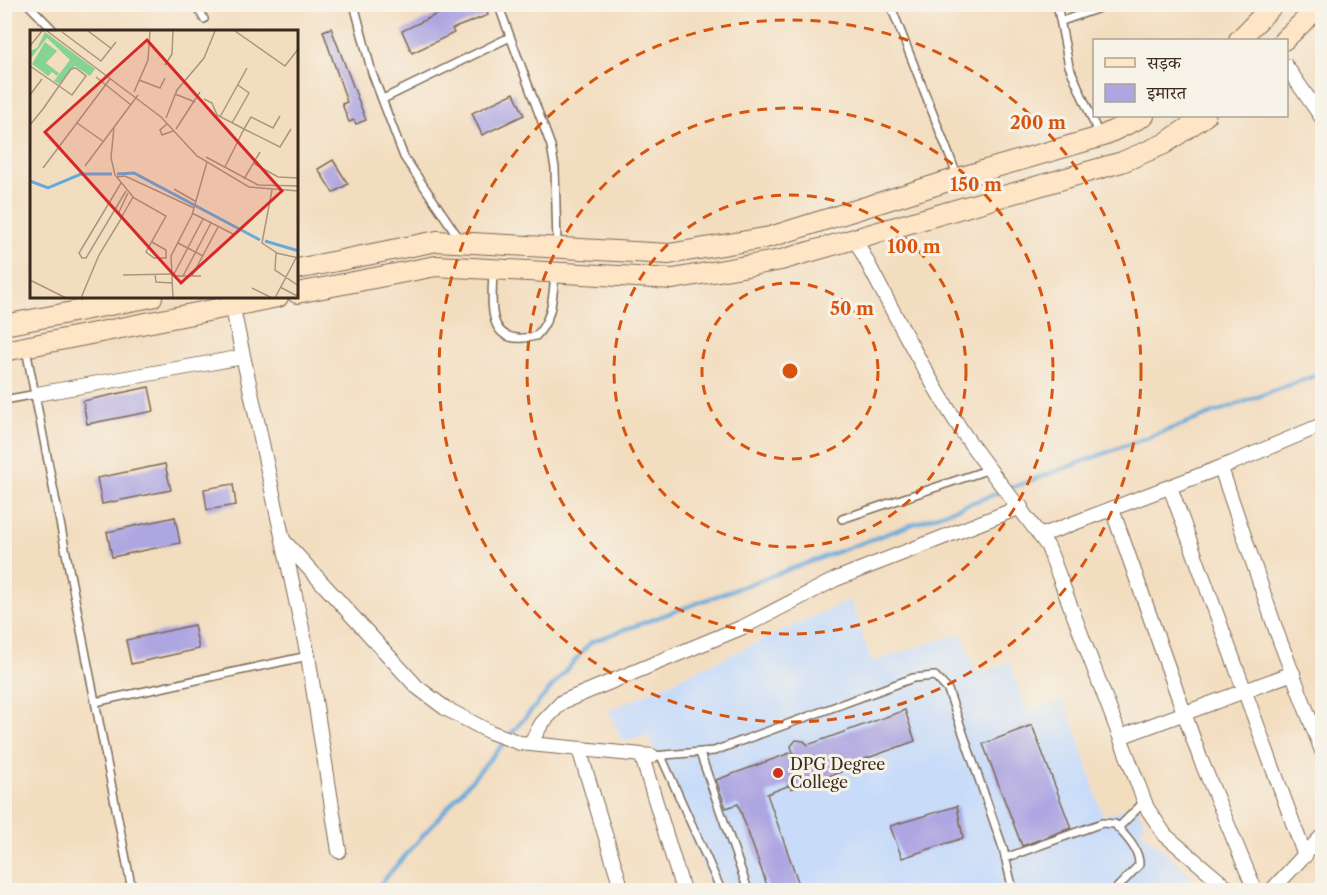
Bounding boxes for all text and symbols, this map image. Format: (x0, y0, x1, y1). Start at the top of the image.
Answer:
inset map (30, 30, 298, 298)
legend (1093, 39, 1288, 117)
text: सड़क (1146, 52, 1182, 74)
text: इमारत (1146, 82, 1187, 104)
text: 200 m (1010, 112, 1066, 134)
text: 150 m (950, 174, 1002, 196)
text: 100 m (887, 236, 941, 258)
text: 50 m (830, 298, 874, 320)
centre of rings (780, 361, 800, 381)
place label: DPG Degree College (790, 754, 885, 792)
marker: DPG Degree College (771, 766, 785, 780)

